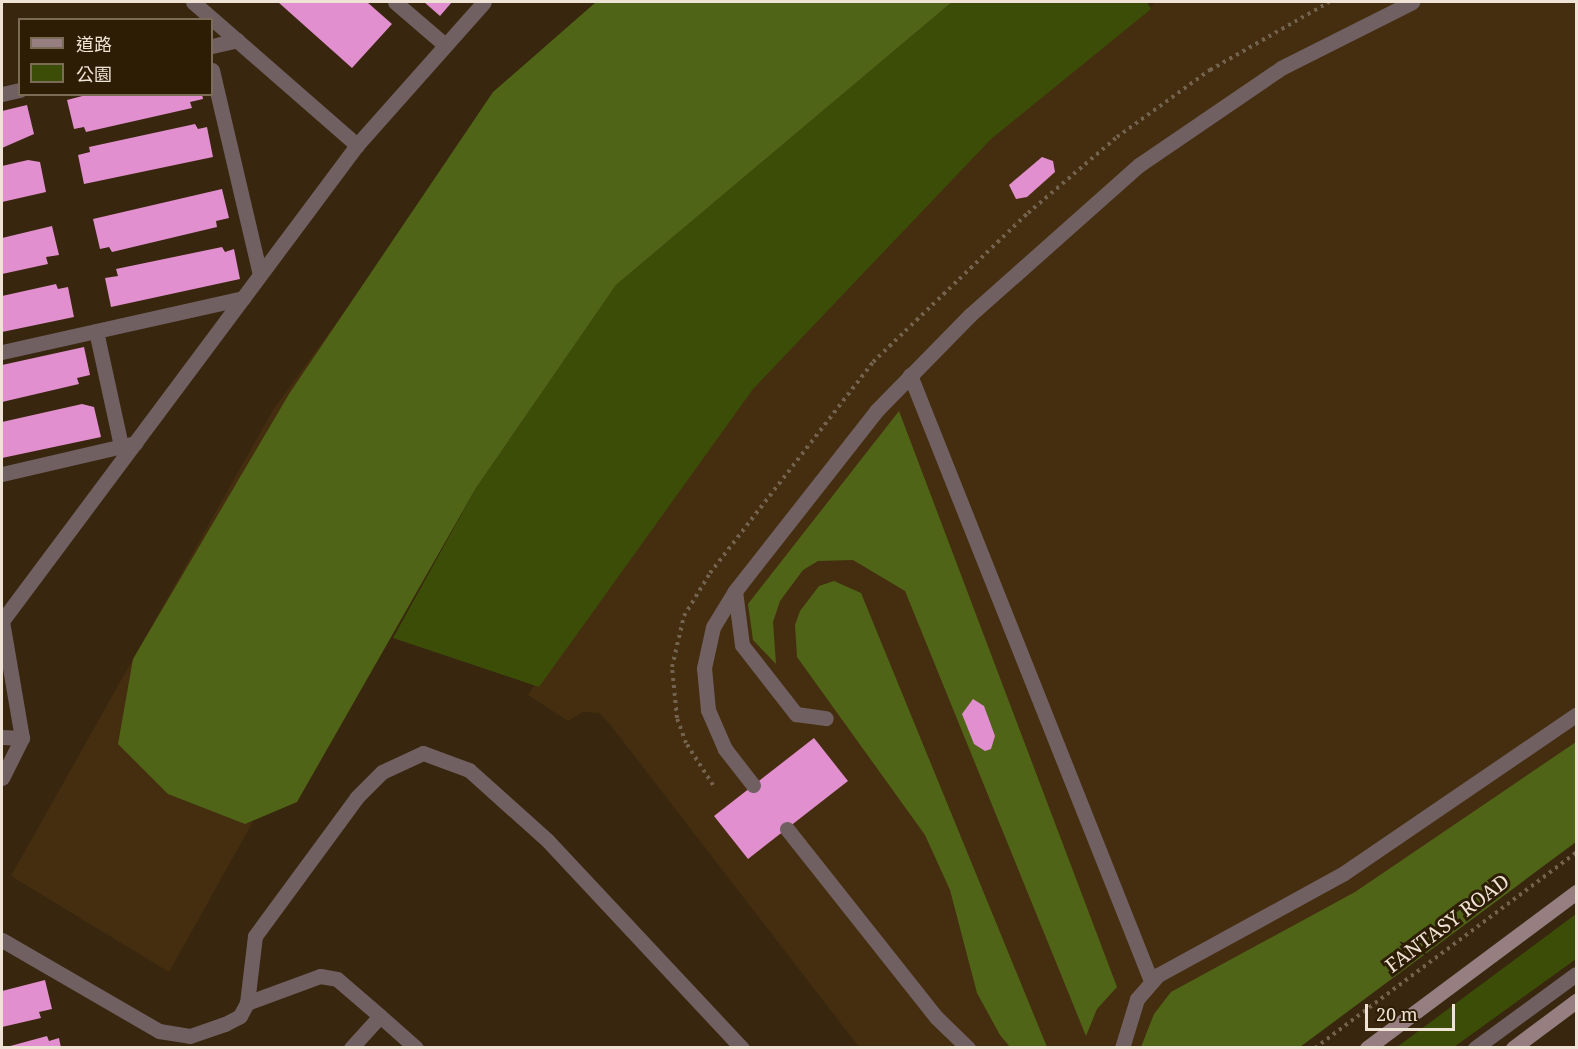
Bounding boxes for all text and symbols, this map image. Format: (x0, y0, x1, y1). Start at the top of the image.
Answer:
legend (18, 18, 213, 96)
text: 道路 (76, 32, 112, 56)
text: 公園 (76, 62, 112, 86)
street label: FANTASY ROAD (1380, 869, 1514, 977)
scale bar (1368, 992, 1458, 1030)
text: 20 m (1376, 1002, 1418, 1026)

